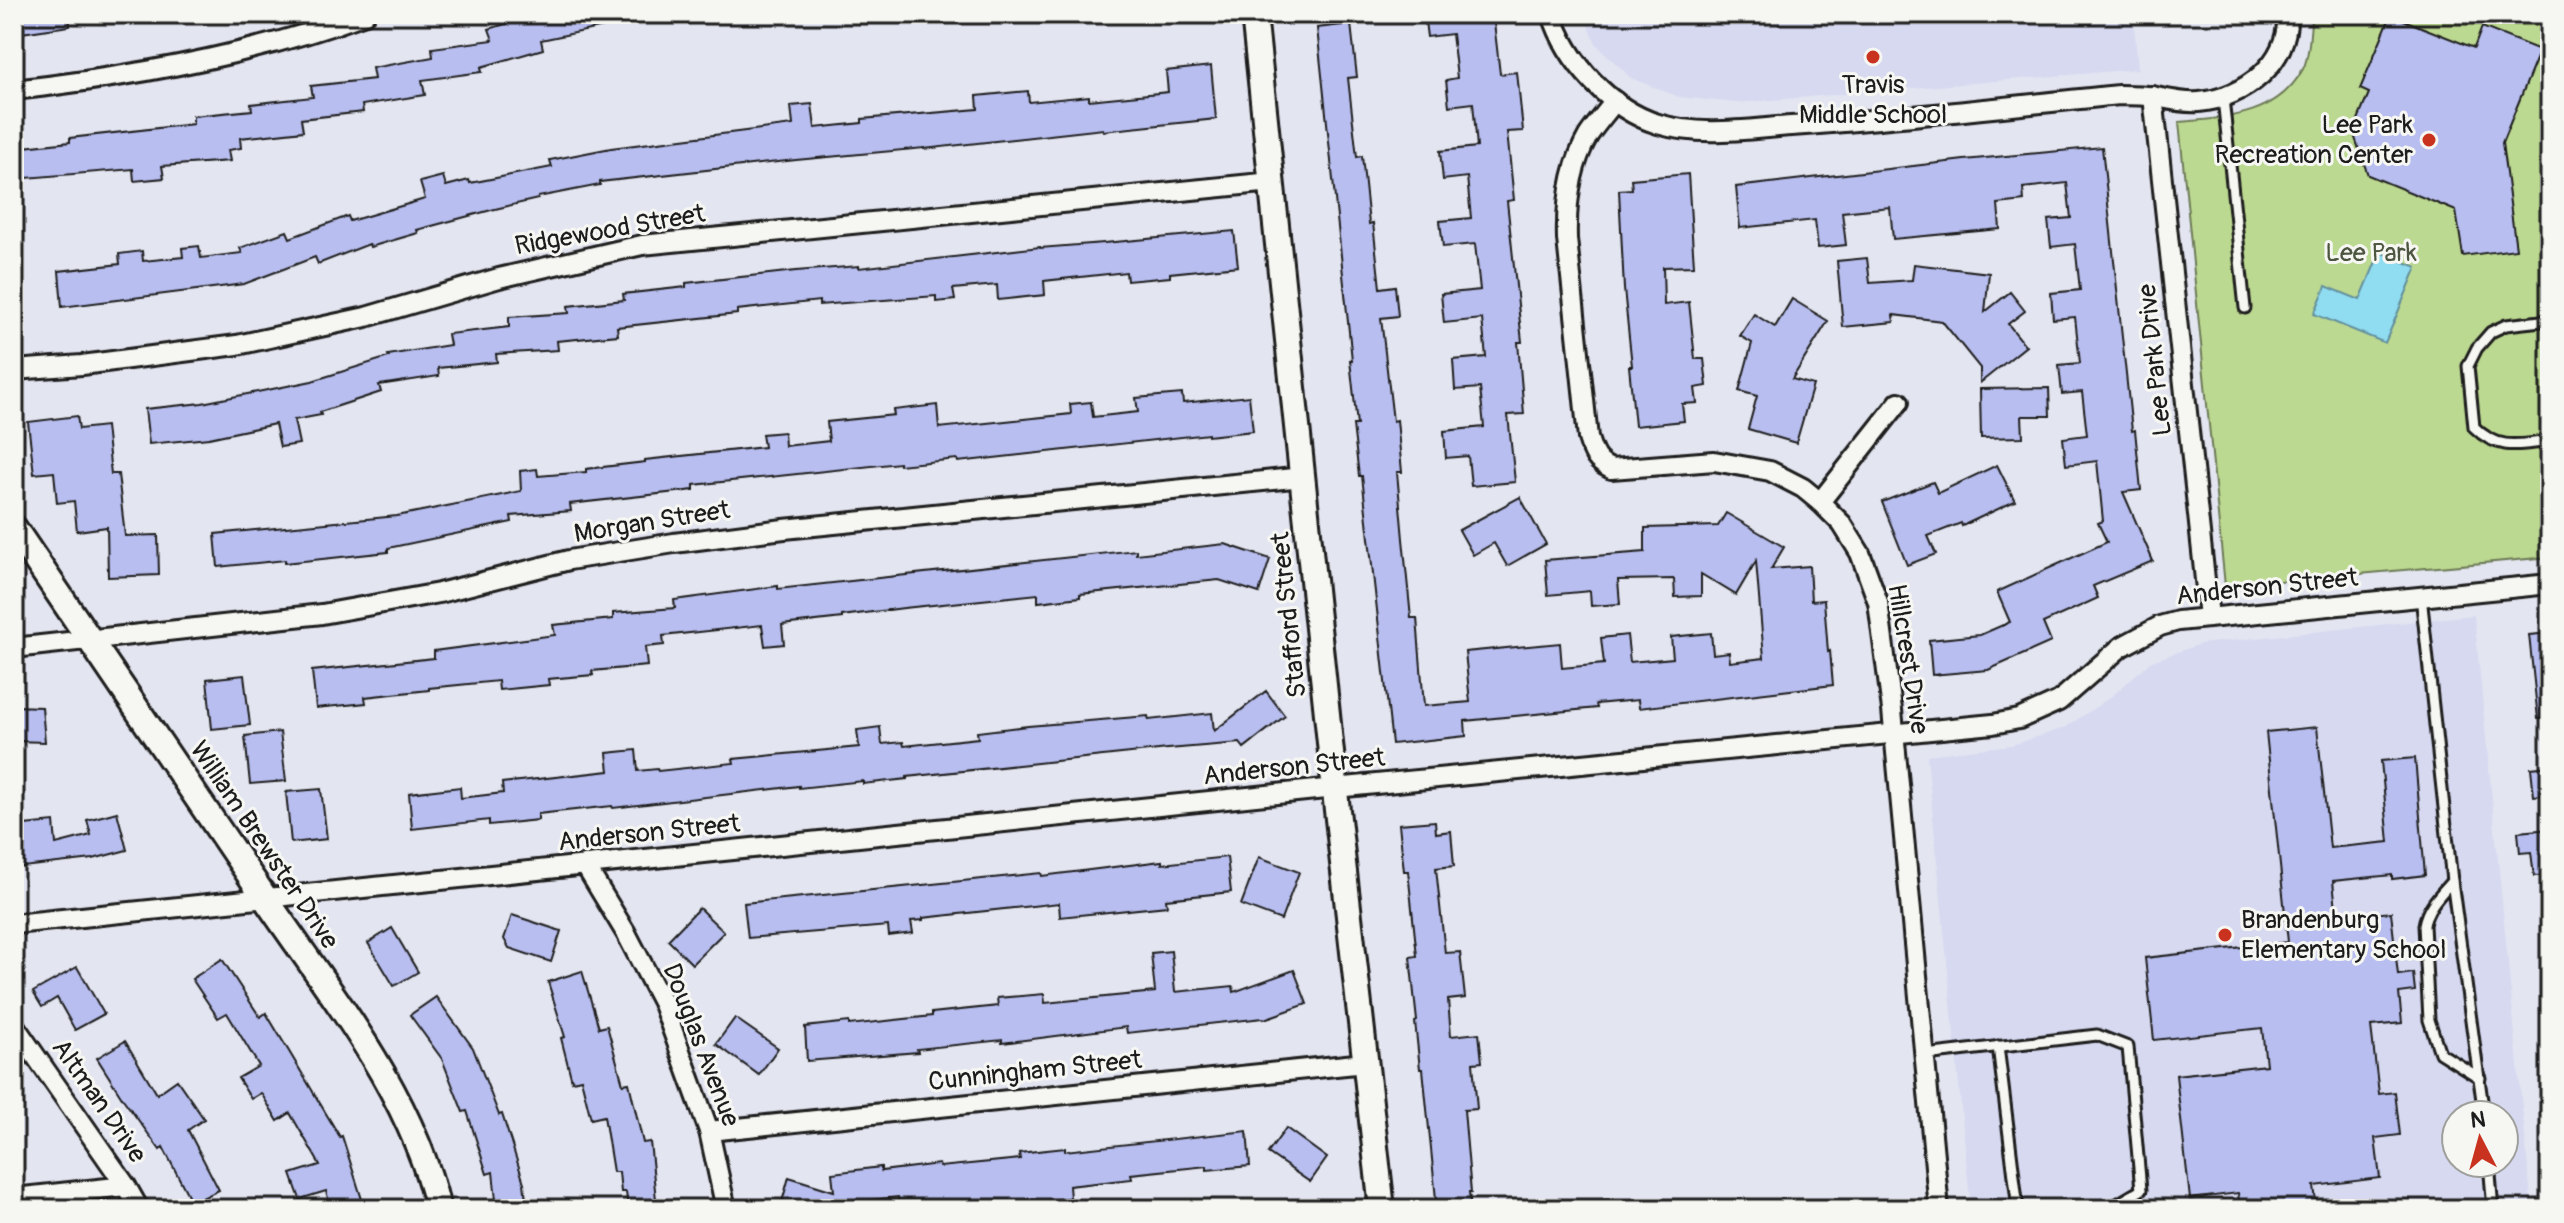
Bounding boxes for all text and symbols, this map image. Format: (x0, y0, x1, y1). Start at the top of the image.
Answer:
marker: Travis Middle School (1864, 48, 1882, 66)
place label: Travis Middle School (1799, 69, 1947, 131)
place label: Lee Park Recreation Center (2214, 109, 2414, 171)
marker: Lee Park Recreation Center (2420, 131, 2438, 149)
street label: Ridgewood Street (512, 197, 708, 262)
park label: Lee Park (2325, 237, 2417, 269)
street label: Lee Park Drive (2131, 282, 2179, 438)
street label: Morgan Street (572, 494, 733, 550)
street label: Stafford Street (1264, 530, 1314, 699)
street label: Anderson Street (2174, 561, 2360, 612)
street label: Hillcrest Drive (1880, 582, 1936, 736)
street label: William Brewster Drive (183, 735, 346, 955)
street label: Anderson Street (1201, 741, 1387, 792)
street label: Anderson Street (556, 807, 742, 858)
place label: Brandenburg Elementary School (2241, 904, 2446, 966)
marker: Brandenburg Elementary School (2216, 926, 2234, 944)
street label: Douglas Avenue (655, 959, 747, 1131)
street label: Altman Drive (45, 1033, 153, 1169)
street label: Cunningham Street (927, 1044, 1144, 1098)
north arrow (2440, 1099, 2520, 1179)
text: N (2469, 1105, 2487, 1135)

